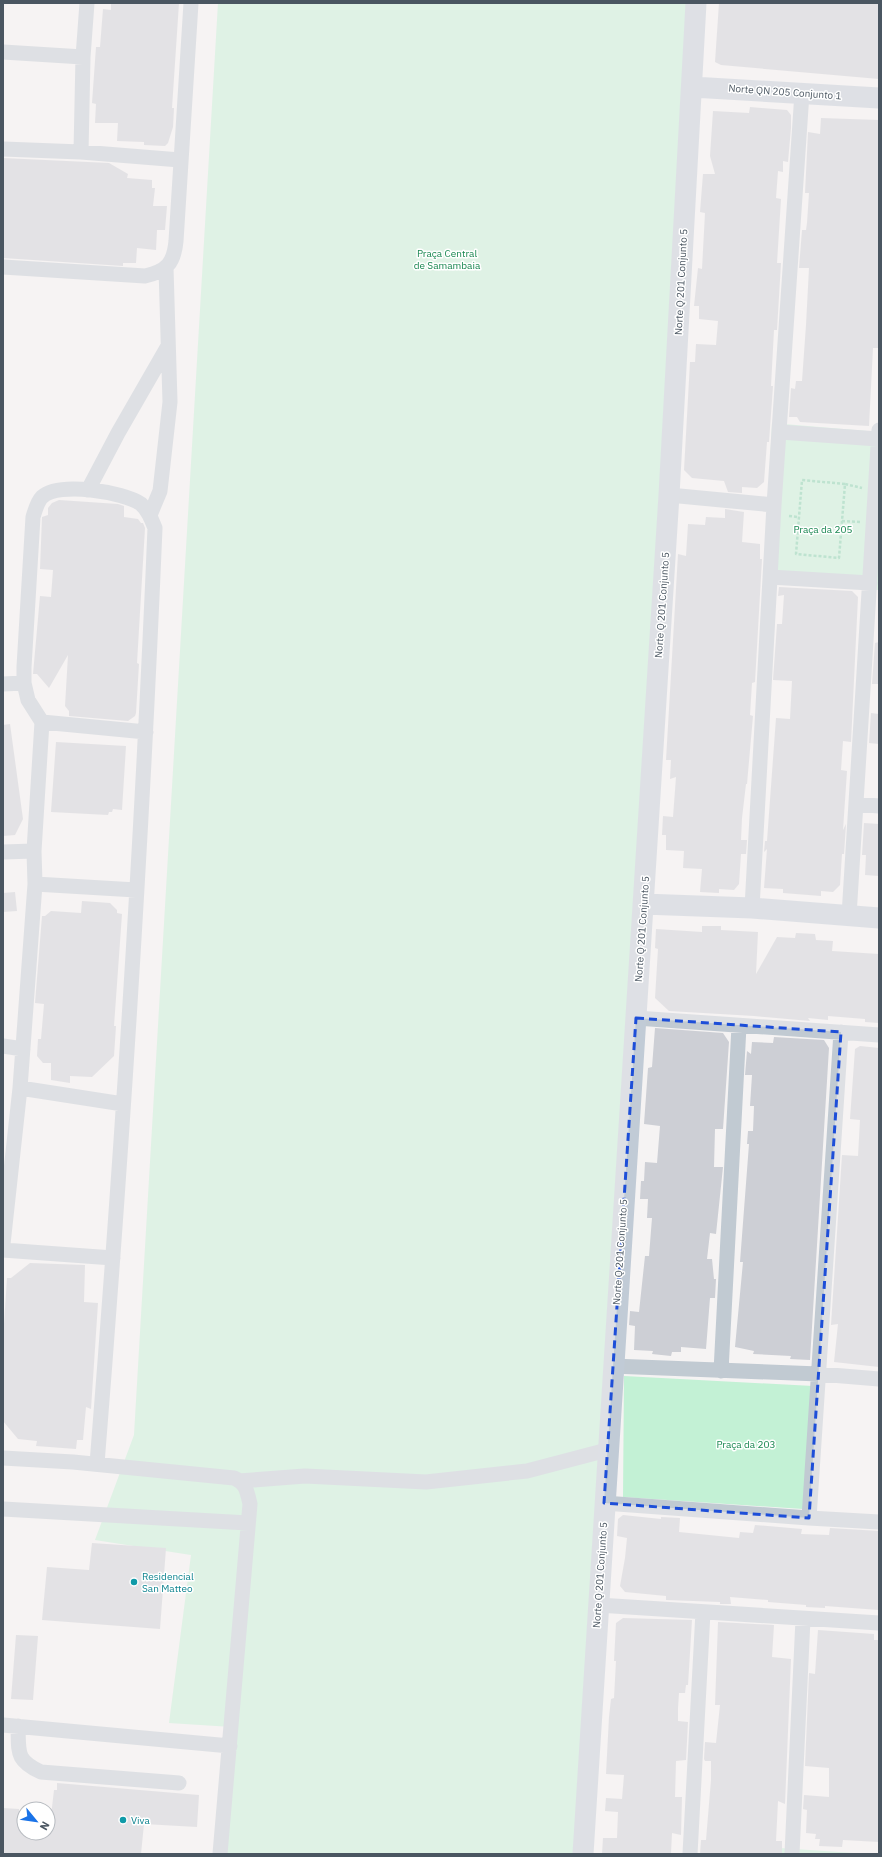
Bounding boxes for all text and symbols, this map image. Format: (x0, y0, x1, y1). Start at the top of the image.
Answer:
street label: Norte QN 205 Conjunto 1 (728, 82, 842, 102)
street label: Norte Q 201 Conjunto 5 (672, 229, 690, 335)
park label: Praça Central de Samambaia (414, 247, 481, 272)
park label: Praça da 205 (793, 523, 853, 536)
street label: Norte Q 201 Conjunto 5 (652, 552, 672, 658)
street label: Norte Q 201 Conjunto 5 (632, 876, 652, 982)
street label: Norte Q 201 Conjunto 5 (610, 1199, 630, 1305)
park label: Praça da 203 (716, 1438, 776, 1451)
street label: Norte Q 201 Conjunto 5 (590, 1522, 610, 1628)
place label: Residencial San Matteo (142, 1570, 194, 1595)
marker: Residencial San Matteo (129, 1577, 139, 1587)
north arrow (16, 1801, 56, 1841)
place label: Viva (131, 1814, 150, 1827)
marker: Viva (118, 1815, 128, 1825)
text: N (37, 1819, 53, 1833)

